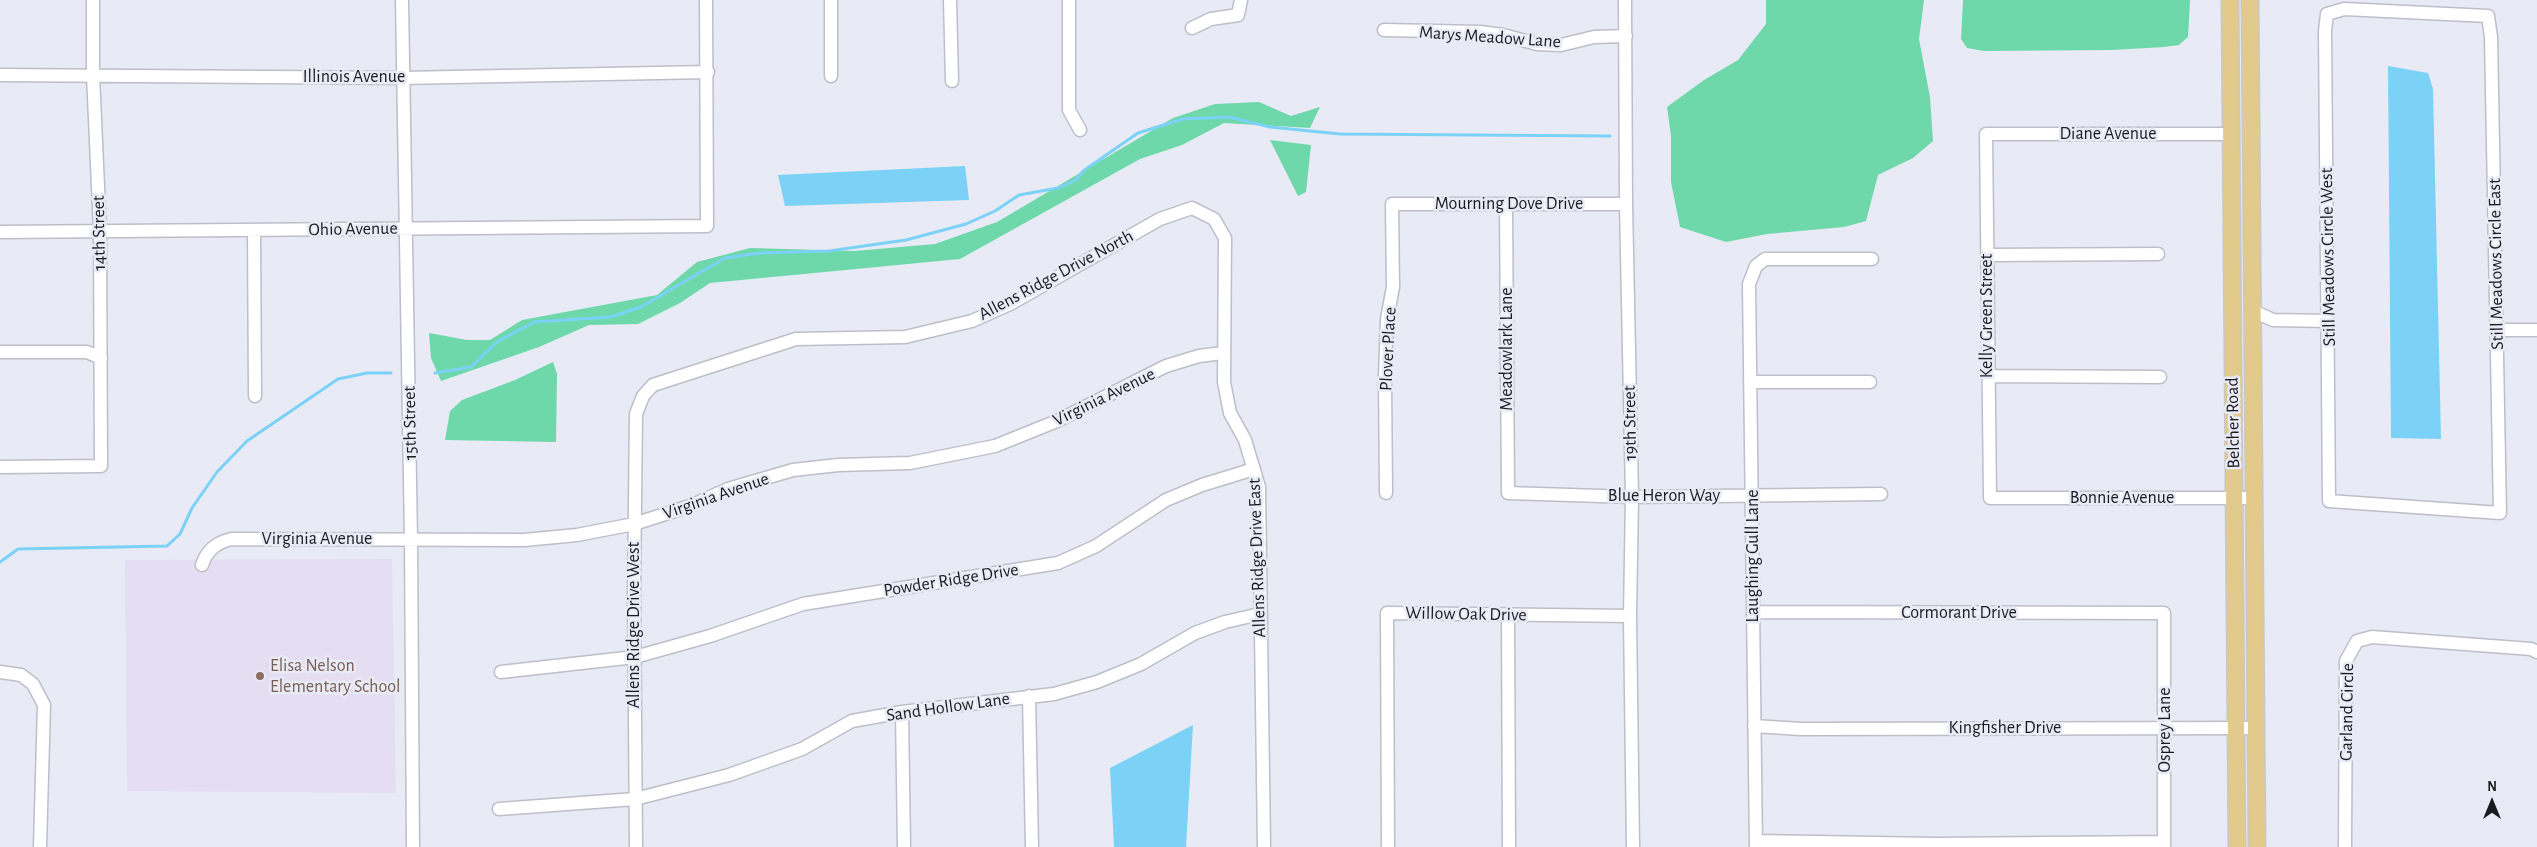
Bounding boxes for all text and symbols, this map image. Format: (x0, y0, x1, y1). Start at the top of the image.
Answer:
street label: Marys Meadow Lane (1418, 21, 1562, 53)
street label: Illinois Avenue (303, 66, 405, 88)
street label: Diane Avenue (2059, 123, 2157, 145)
street label: Still Meadows Circle West (2316, 167, 2340, 347)
street label: Still Meadows Circle East (2484, 178, 2508, 350)
street label: Mourning Dove Drive (1435, 193, 1583, 215)
street label: 14th Street (88, 195, 110, 271)
street label: Ohio Avenue (308, 217, 398, 241)
street label: Allens Ridge Drive North (975, 225, 1137, 325)
street label: Kelly Green Street (1976, 254, 1998, 378)
street label: Meadowlark Lane (1496, 287, 1518, 411)
street label: Plover Place (1375, 306, 1401, 392)
street label: Virginia Avenue (1049, 363, 1159, 431)
street label: Belcher Road (2221, 377, 2245, 469)
street label: 19th Street (1619, 385, 1641, 461)
street label: 15th Street (399, 386, 421, 460)
street label: Virginia Avenue (660, 468, 772, 524)
street label: Allens Ridge Drive East (1243, 478, 1271, 638)
street label: Blue Heron Way (1608, 485, 1720, 507)
street label: Bonnie Avenue (2070, 487, 2174, 509)
street label: Laughing Gull Lane (1742, 489, 1764, 623)
street label: Virginia Avenue (262, 528, 372, 550)
street label: Allens Ridge Drive West (623, 542, 645, 708)
street label: Powder Ridge Drive (882, 559, 1020, 601)
street label: Willow Oak Drive (1405, 602, 1527, 626)
street label: Cormorant Drive (1901, 602, 2017, 624)
place label: Elisa Nelson Elementary School (270, 655, 400, 698)
street label: Garland Circle (2335, 663, 2359, 761)
marker: Elisa Nelson Elementary School (254, 670, 266, 682)
street label: Osprey Lane (2154, 687, 2176, 773)
street label: Sand Hollow Lane (885, 688, 1011, 726)
street label: Kingfisher Drive (1949, 717, 2061, 739)
north arrow (2467, 777, 2517, 827)
text: N (2487, 780, 2497, 794)

